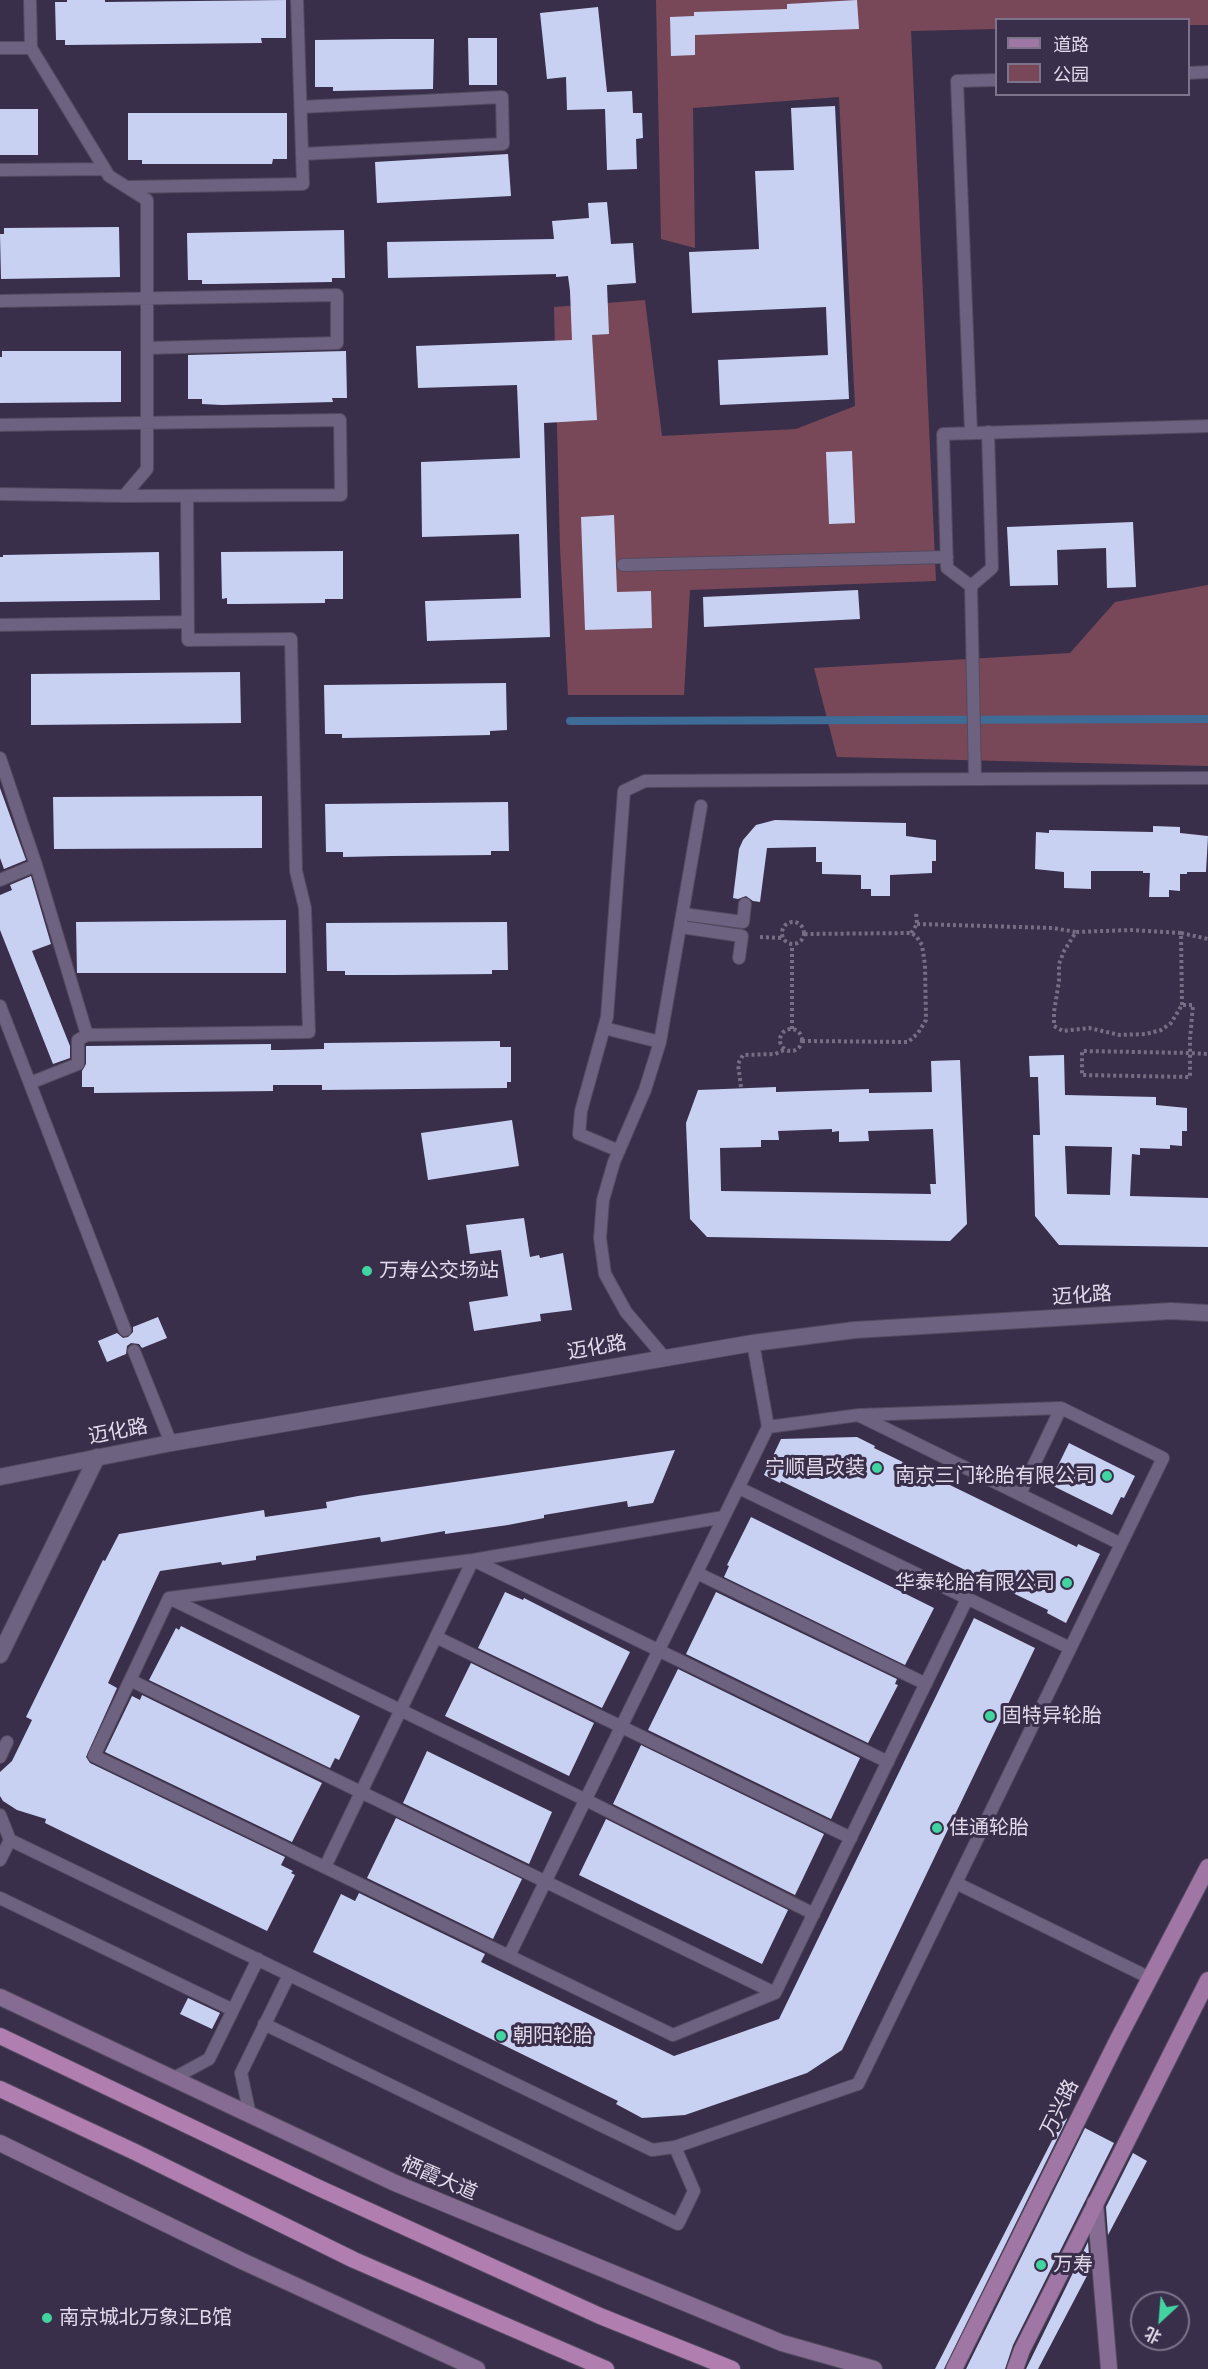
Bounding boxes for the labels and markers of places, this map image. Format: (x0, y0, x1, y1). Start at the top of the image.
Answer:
place label: 万寿公交场站 (379, 1259, 499, 1283)
marker: 万寿公交场站 (360, 1264, 374, 1278)
place label: 宁顺昌改装 (765, 1456, 865, 1480)
marker: 宁顺昌改装 (870, 1461, 884, 1475)
place label: 南京三门轮胎有限公司 (895, 1464, 1095, 1488)
marker: 南京三门轮胎有限公司 (1100, 1469, 1114, 1483)
place label: 华泰轮胎有限公司 (895, 1571, 1055, 1595)
marker: 华泰轮胎有限公司 (1060, 1576, 1074, 1590)
place label: 固特异轮胎 (1002, 1704, 1102, 1728)
marker: 固特异轮胎 (983, 1709, 997, 1723)
place label: 佳通轮胎 (949, 1816, 1029, 1840)
marker: 佳通轮胎 (930, 1821, 944, 1835)
place label: 朝阳轮胎 (513, 2024, 593, 2048)
marker: 朝阳轮胎 (494, 2029, 508, 2043)
place label: 万寿 (1053, 2253, 1093, 2277)
marker: 万寿 (1034, 2258, 1048, 2272)
place label: 南京城北万象汇B馆 (59, 2306, 232, 2330)
marker: 南京城北万象汇B馆 (40, 2311, 54, 2325)

